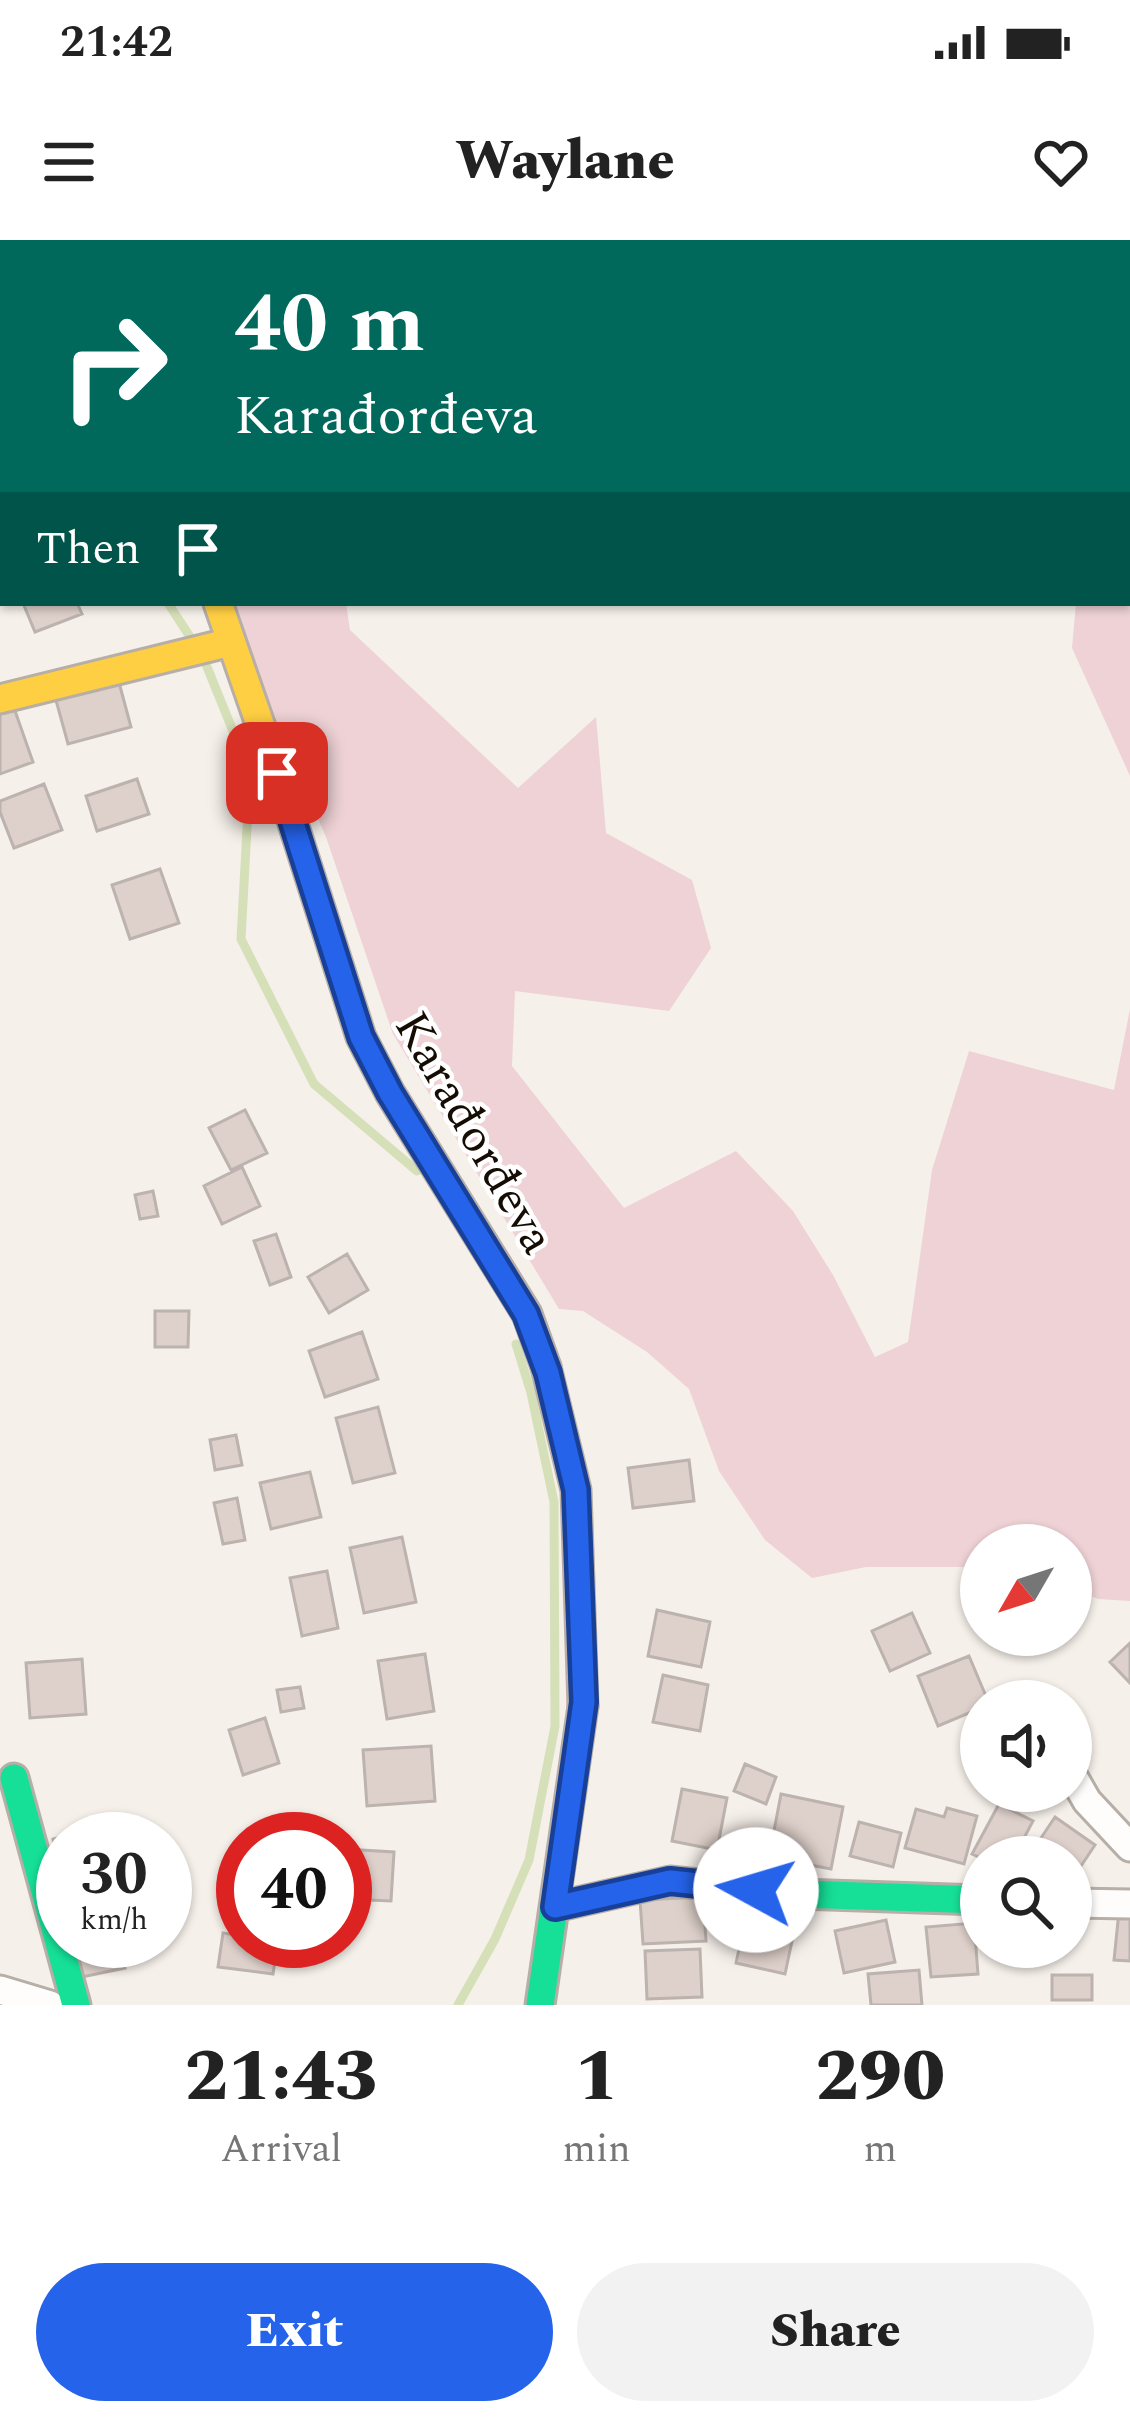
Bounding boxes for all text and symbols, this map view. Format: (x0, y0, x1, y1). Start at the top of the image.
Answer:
text: 21:42 (60, 8, 173, 77)
text: Waylane (455, 121, 675, 203)
icon: menu (36, 129, 102, 195)
icon: heart (1028, 129, 1094, 195)
text: 40 m (234, 261, 425, 389)
icon: right (36, 288, 192, 444)
text: Karađorđeva (234, 376, 538, 458)
text: Then (36, 515, 141, 584)
icon: arrive (165, 516, 231, 582)
pin (226, 722, 328, 824)
icon: arrive (244, 740, 310, 806)
street label: Karađorđeva (375, 998, 573, 1268)
north arrow (960, 1524, 1092, 1656)
map controls (960, 1524, 1092, 1968)
button: sound (960, 1680, 1092, 1812)
speed limit sign: 40 (216, 1812, 372, 1968)
position arrow (693, 1827, 819, 1953)
text: 30 (80, 1829, 148, 1921)
button: search (960, 1836, 1092, 1968)
text: km/h (80, 1897, 148, 1943)
text: 21:43 (185, 2023, 378, 2132)
text: 1 (575, 2023, 618, 2132)
text: 290 (816, 2023, 945, 2132)
text: Arrival (221, 2120, 342, 2179)
text: min (563, 2120, 631, 2179)
text: m (864, 2120, 897, 2179)
button: Exit (36, 2263, 553, 2401)
button: Share (577, 2263, 1094, 2401)

